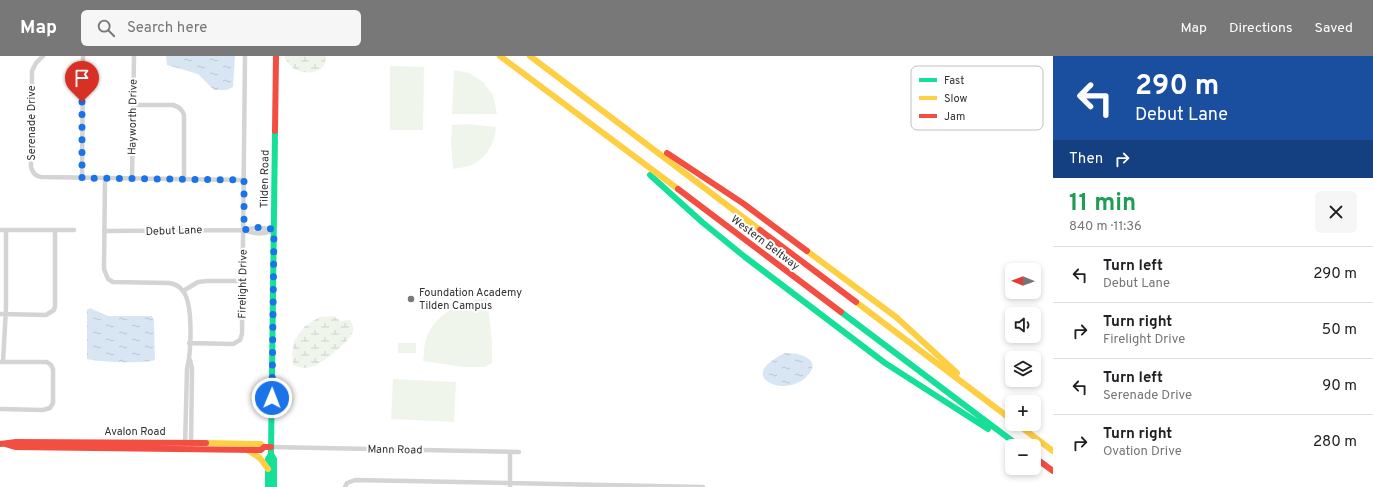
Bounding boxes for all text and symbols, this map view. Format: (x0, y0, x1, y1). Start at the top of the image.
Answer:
search box (81, 10, 361, 46)
text: Map (20, 16, 57, 40)
icon: search (95, 17, 117, 39)
text: Search here (127, 19, 207, 38)
text: Map (1181, 20, 1207, 37)
text: Directions (1229, 20, 1293, 37)
text: Saved (1315, 20, 1353, 37)
pin (65, 61, 99, 102)
legend (911, 66, 1043, 130)
icon: arrive (71, 67, 93, 89)
text: 290 m (1135, 69, 1219, 105)
icon: left (1069, 72, 1121, 124)
text: Fast (944, 74, 964, 88)
street label: Hayworth Drive (125, 79, 141, 155)
street label: Serenade Drive (25, 85, 39, 161)
text: Slow (944, 92, 967, 106)
text: Debut Lane (1135, 104, 1228, 127)
text: Jam (944, 110, 965, 124)
icon: right (1111, 148, 1133, 170)
street label: Tilden Road (257, 150, 273, 208)
text: Then (1069, 150, 1103, 169)
text: 11 min (1069, 189, 1136, 219)
button: close (1315, 191, 1357, 233)
street label: Western Beltway (728, 213, 802, 273)
text: 840 m · 11:36 (1069, 219, 1142, 235)
street label: Debut Lane (145, 223, 203, 239)
street label: Firelight Drive (235, 249, 251, 319)
text: Turn left (1103, 257, 1163, 276)
north arrow (1005, 263, 1041, 299)
map controls (1005, 263, 1041, 475)
icon: left (1069, 264, 1091, 286)
text: 290 m (1313, 265, 1357, 284)
text: Debut Lane (1103, 276, 1170, 292)
place label: Foundation Academy Tilden Campus (419, 286, 522, 313)
marker: Foundation Academy Tilden Campus (406, 294, 416, 304)
button: sound (1005, 307, 1041, 343)
text: Turn right (1103, 313, 1172, 332)
icon: right (1069, 320, 1091, 342)
text: 50 m (1322, 321, 1357, 340)
text: Firelight Drive (1103, 332, 1185, 348)
button: layers (1005, 351, 1041, 387)
text: Turn left (1103, 369, 1163, 388)
icon: left (1069, 376, 1091, 398)
position arrow (251, 377, 293, 419)
text: 90 m (1322, 377, 1357, 396)
text: Serenade Drive (1103, 388, 1192, 404)
button: + (1005, 395, 1041, 431)
street label: Avalon Road (104, 425, 166, 439)
text: Turn right (1103, 425, 1172, 444)
icon: right (1069, 432, 1091, 454)
text: 280 m (1313, 433, 1357, 452)
button: − (1005, 439, 1041, 475)
street label: Mann Road (367, 443, 423, 457)
text: Ovation Drive (1103, 444, 1182, 460)

